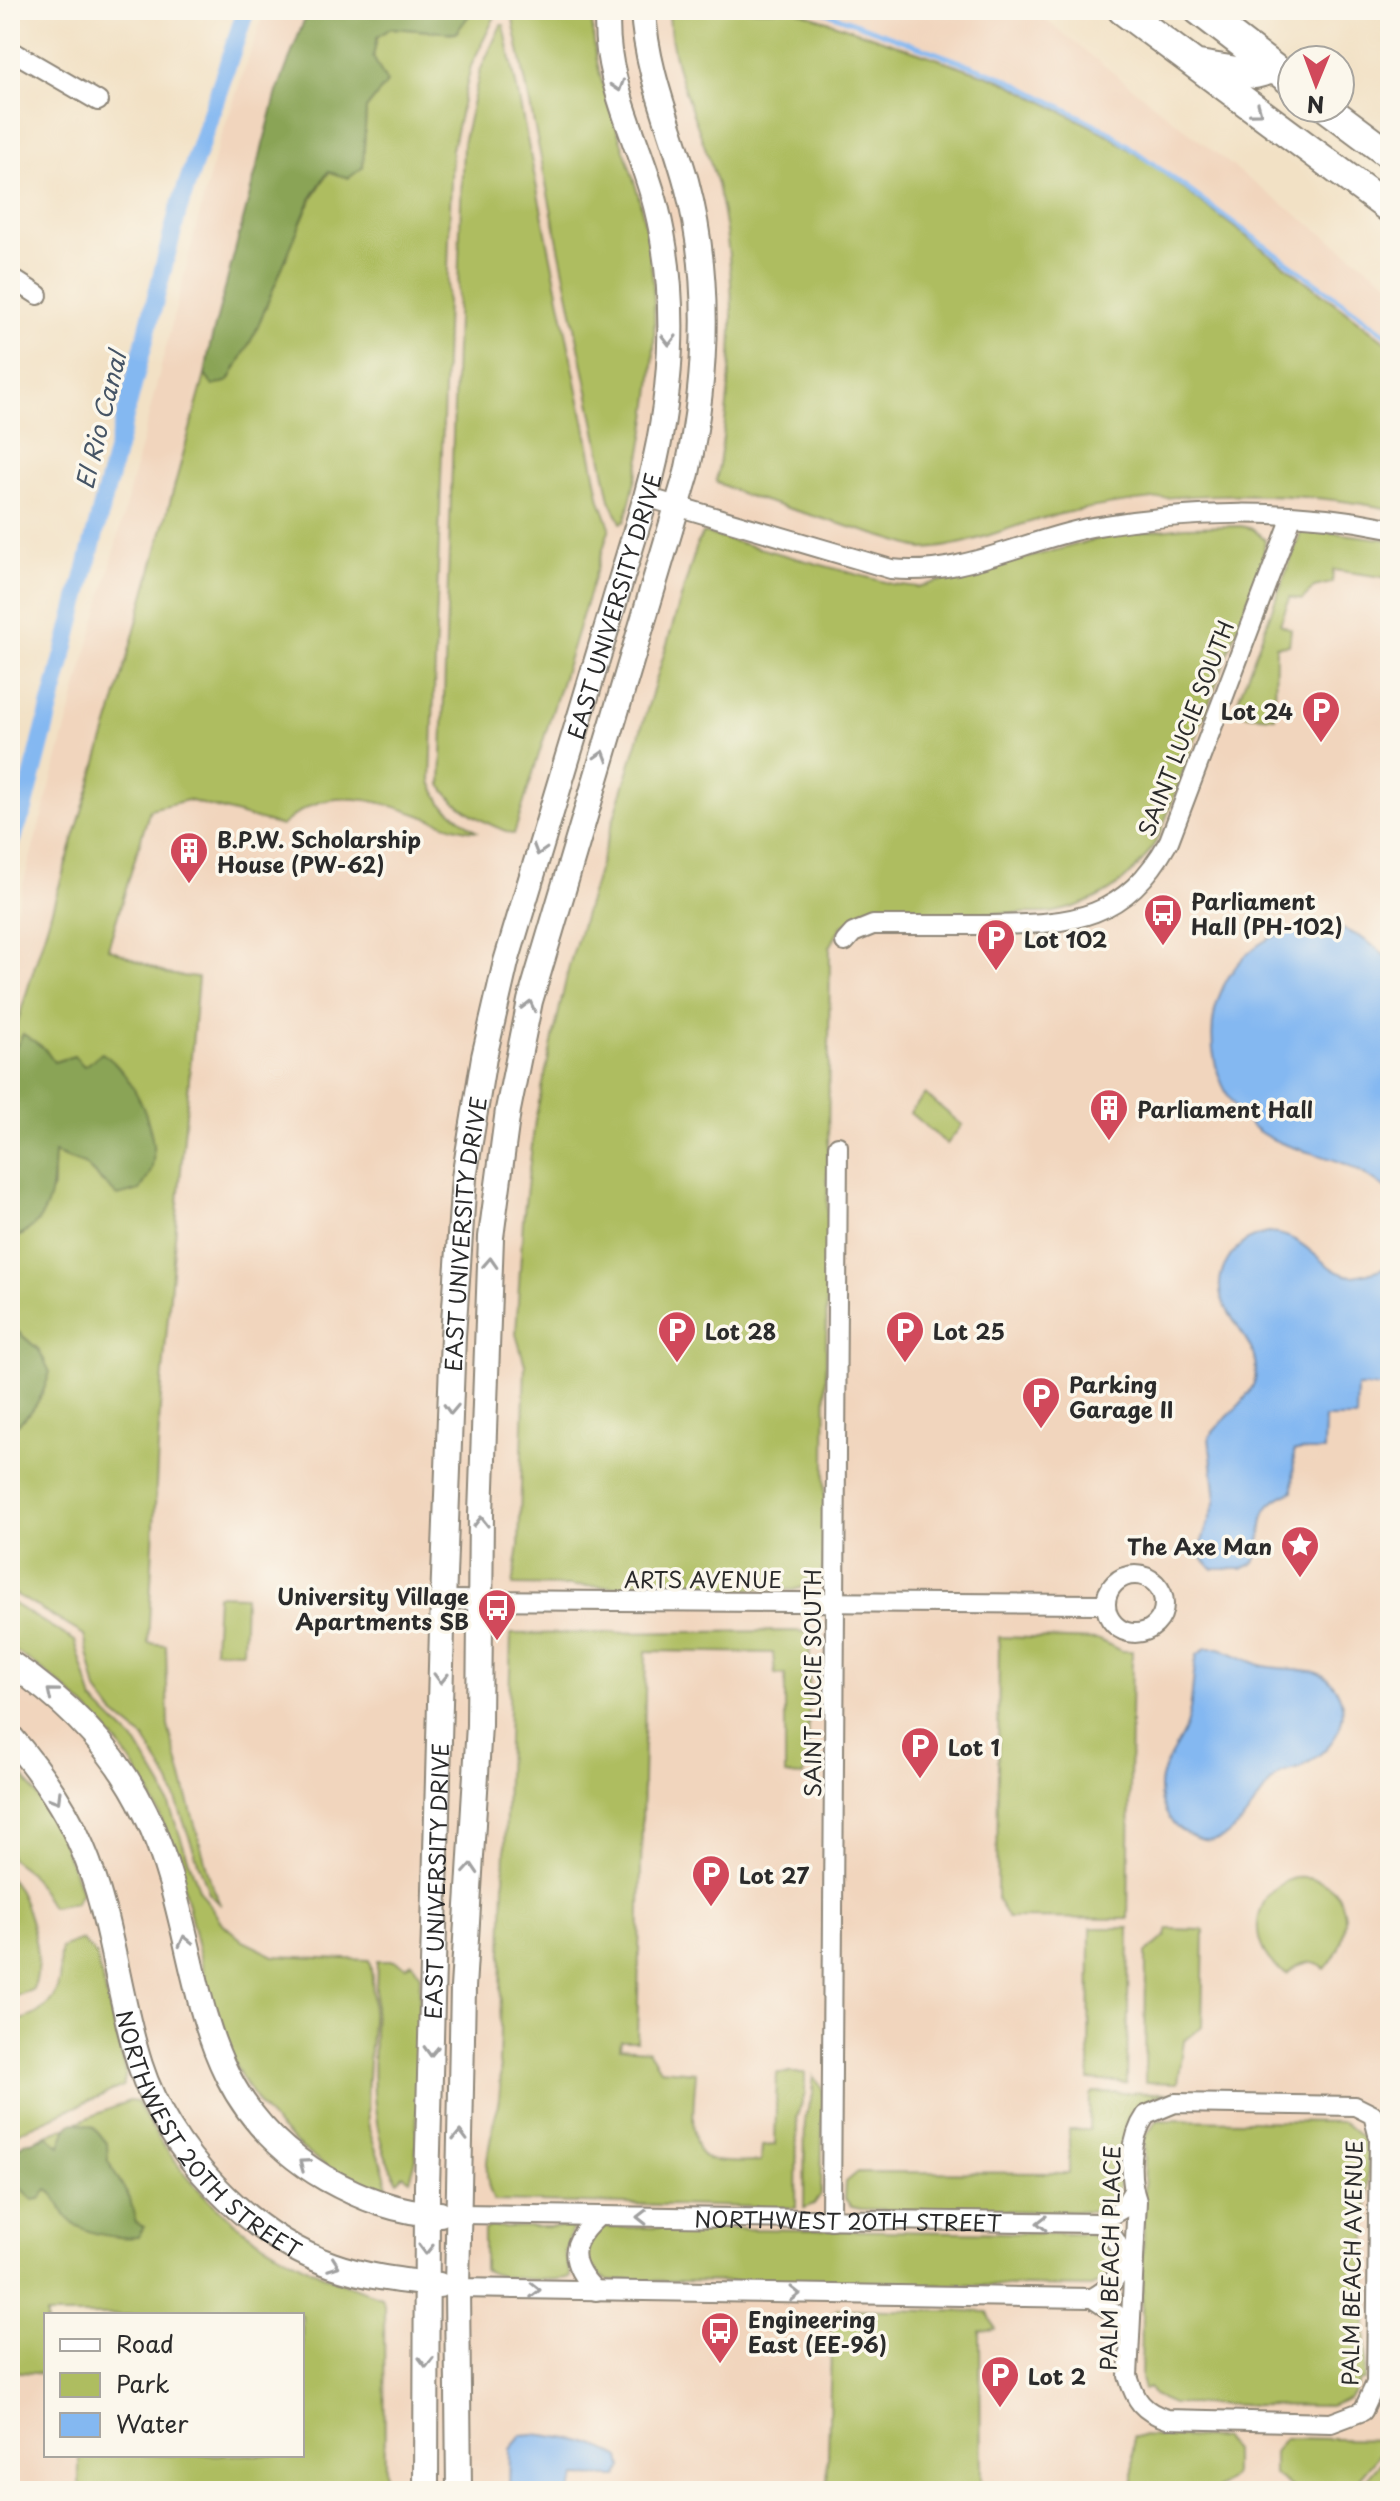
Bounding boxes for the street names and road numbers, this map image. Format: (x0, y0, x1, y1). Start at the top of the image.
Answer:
street label: EAST UNIVERSITY DRIVE (558, 469, 668, 743)
street label: SAINT LUCIE SOUTH (1129, 615, 1241, 841)
street label: EAST UNIVERSITY DRIVE (435, 1094, 494, 1372)
street label: ARTS AVENUE (624, 1562, 782, 1595)
street label: SAINT LUCIE SOUTH (795, 1569, 828, 1798)
street label: EAST UNIVERSITY DRIVE (415, 1742, 455, 2020)
street label: NORTHWEST 20TH STREET (109, 2007, 308, 2265)
street label: PALM BEACH AVENUE (1332, 2140, 1370, 2386)
street label: PALM BEACH PLACE (1091, 2145, 1127, 2371)
street label: NORTHWEST 20TH STREET (694, 2201, 1002, 2238)

